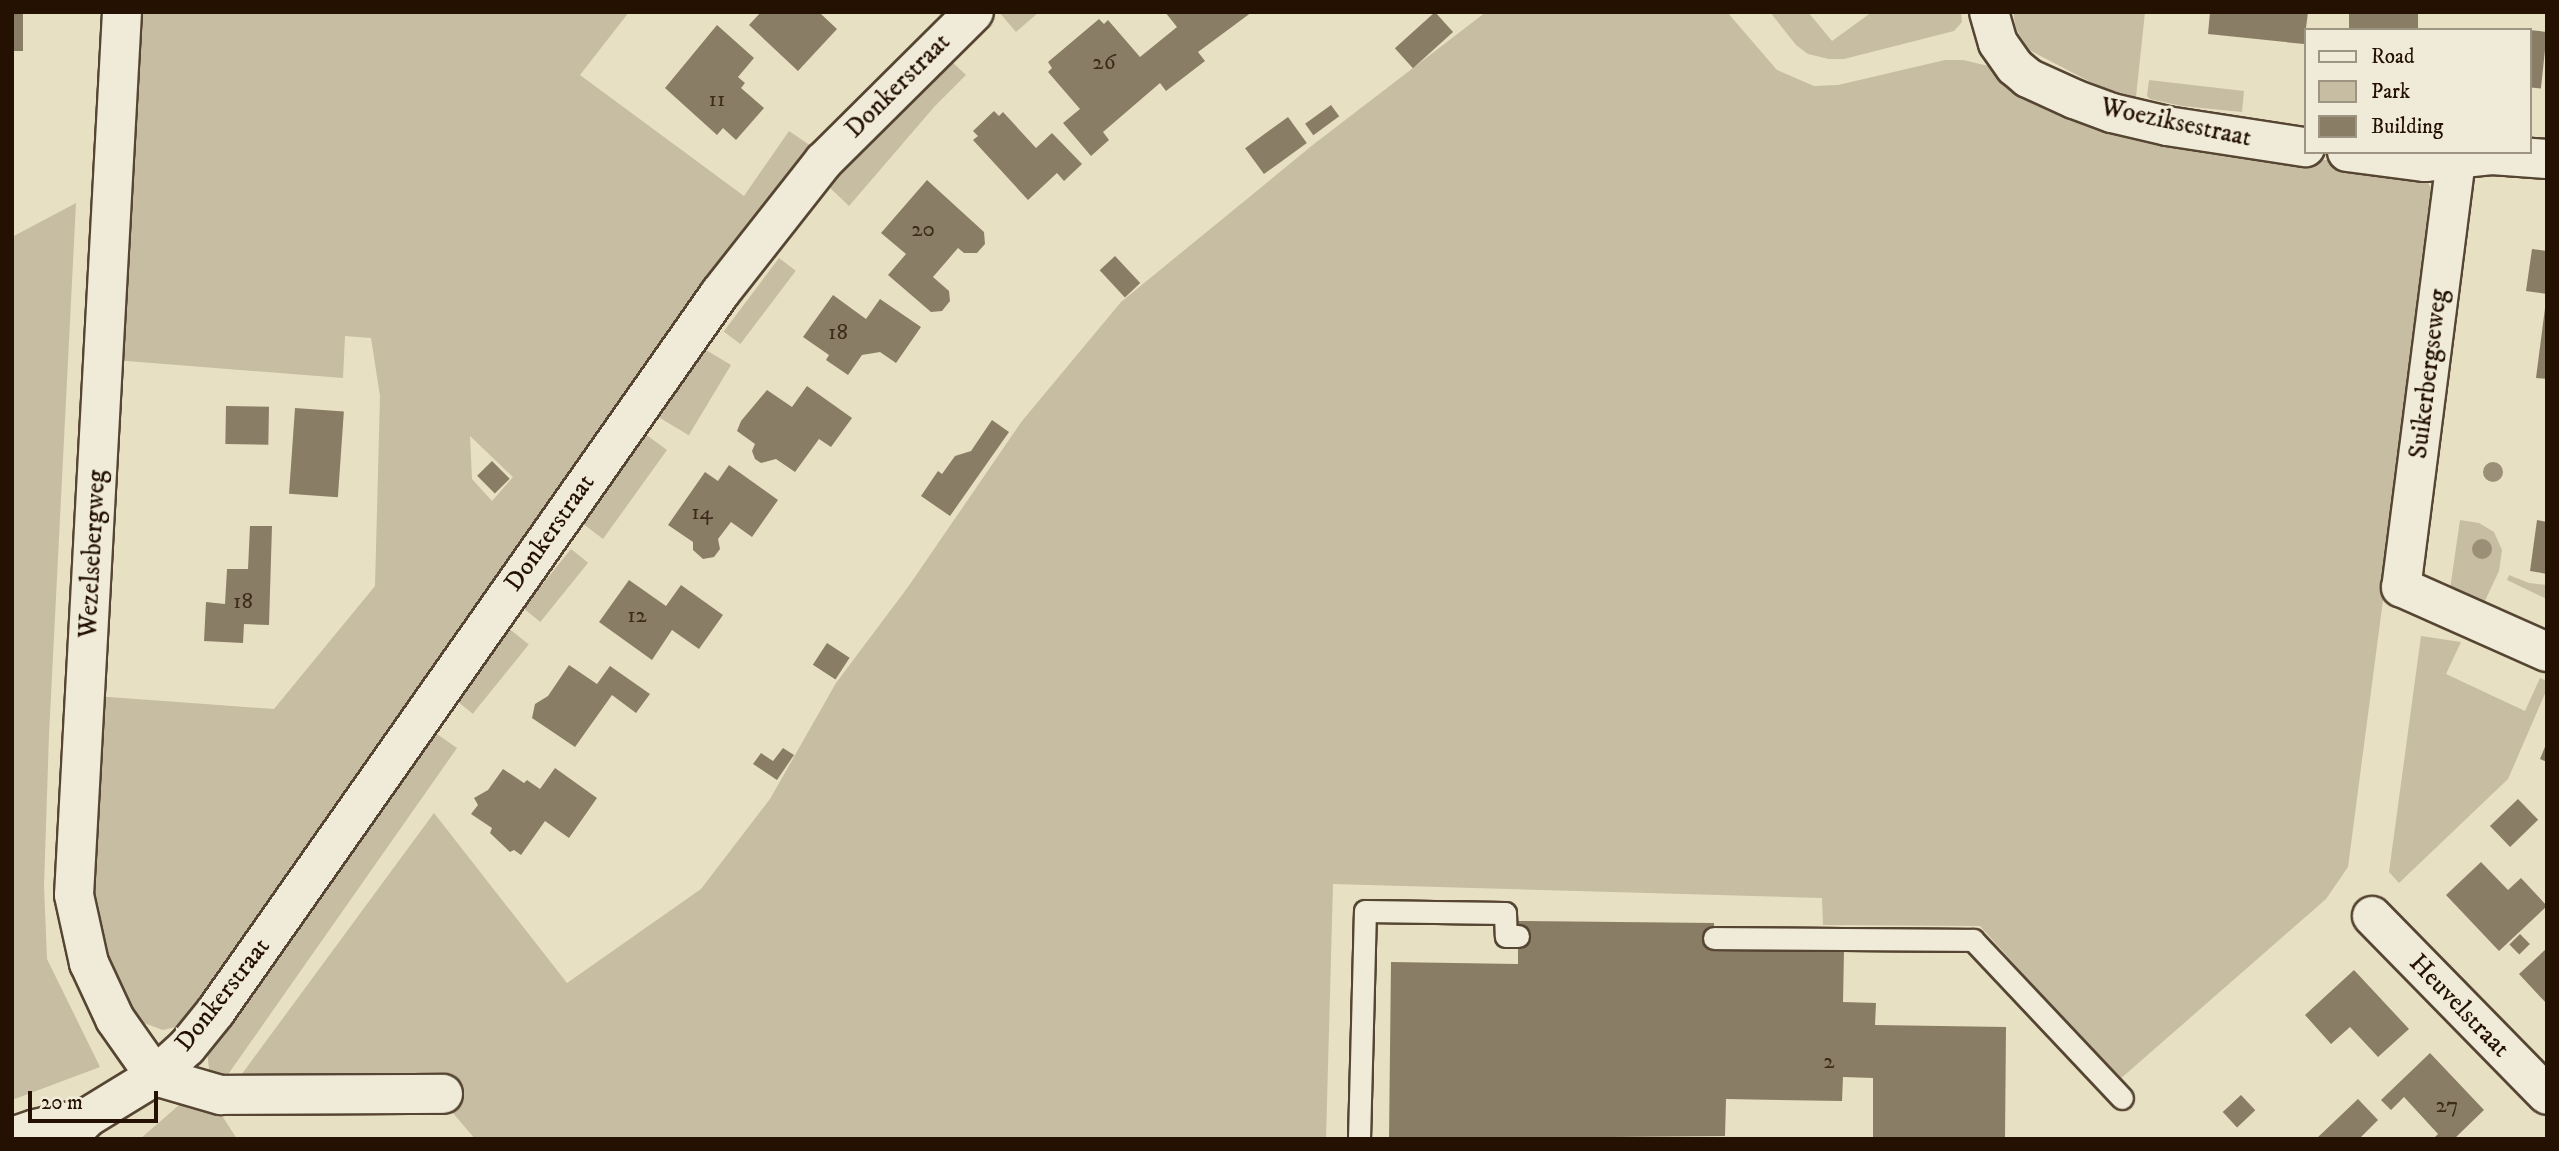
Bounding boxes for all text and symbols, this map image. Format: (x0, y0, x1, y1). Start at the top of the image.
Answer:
street label: Donkerstraat (839, 27, 957, 145)
legend (2304, 28, 2531, 154)
text: Road (2371, 44, 2415, 70)
house number: 26 (1092, 49, 1116, 77)
text: Park (2371, 79, 2410, 105)
house number: 11 (709, 86, 725, 114)
street label: Woeziksestraat (2098, 92, 2254, 154)
text: Building (2371, 114, 2443, 140)
house number: 20 (911, 216, 935, 244)
street label: Suikerbergseweg (2403, 287, 2455, 461)
house number: 18 (828, 319, 848, 347)
street label: Donkerstraat (498, 468, 602, 598)
street label: Wezelsebergweg (73, 469, 113, 639)
house number: 14 (691, 499, 713, 527)
house number: 18 (233, 588, 253, 616)
house number: 12 (627, 602, 647, 630)
street label: Donkerstraat (169, 932, 277, 1058)
street label: Heuvelstraat (2402, 948, 2516, 1064)
house number: 2 (1823, 1048, 1835, 1076)
scale bar (32, 1078, 161, 1122)
text: 20 m (41, 1090, 83, 1116)
house number: 27 (2436, 1092, 2458, 1120)

